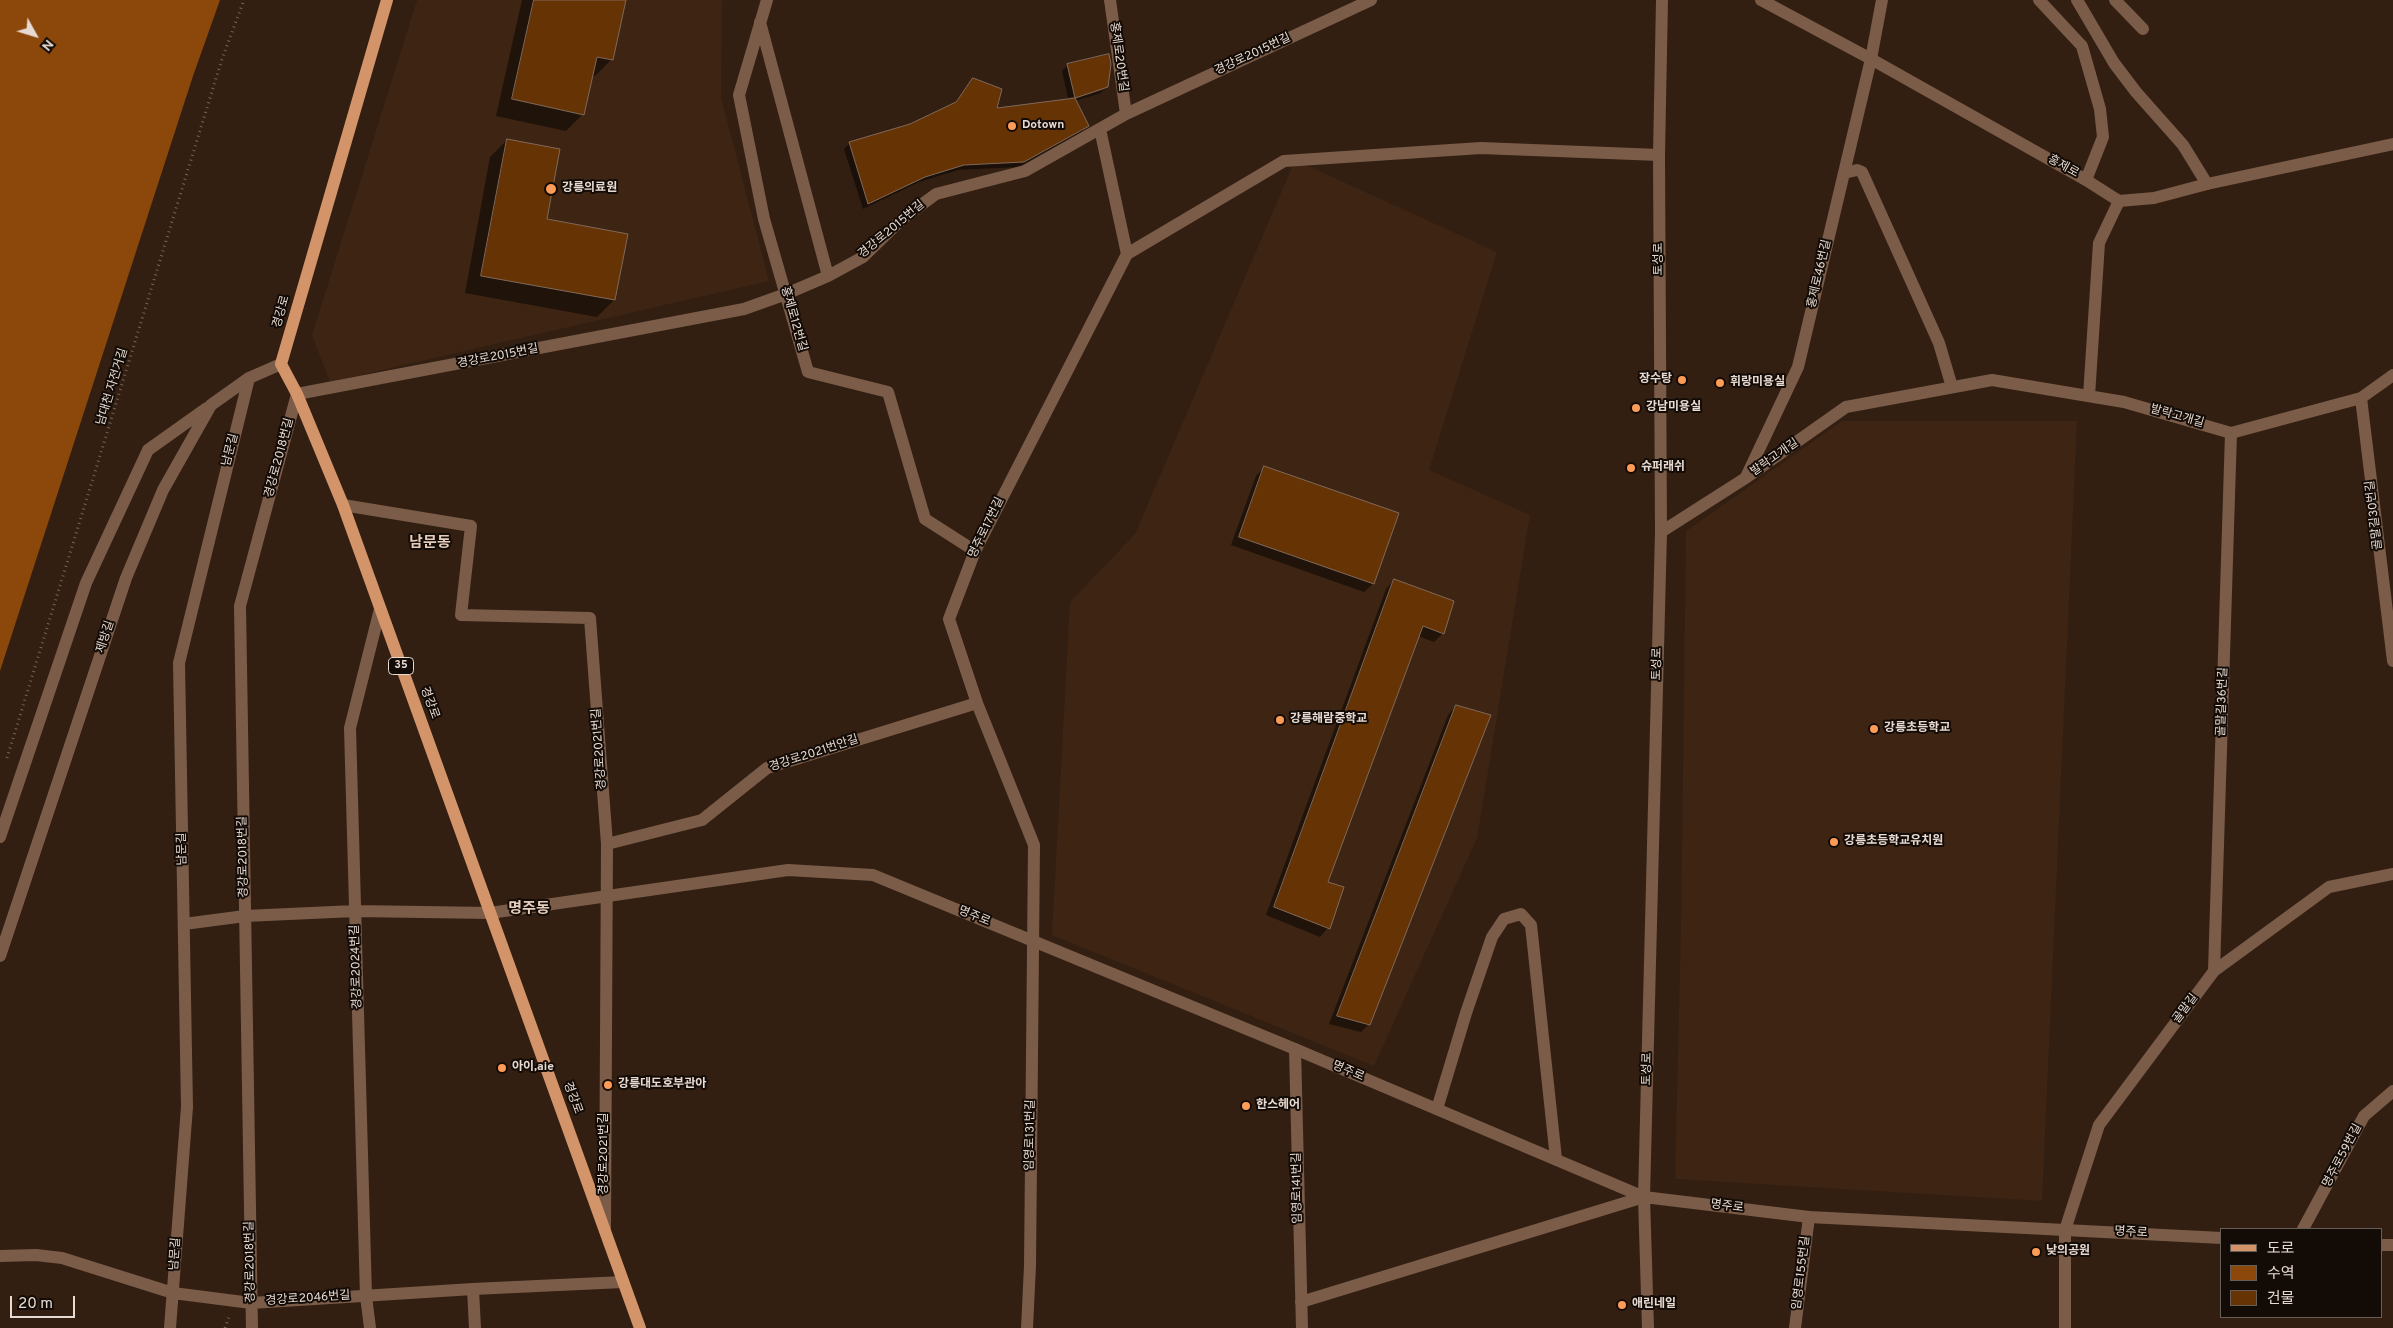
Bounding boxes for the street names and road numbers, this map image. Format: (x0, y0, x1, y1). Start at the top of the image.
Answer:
street label: 홍제로20번길 (1106, 21, 1130, 93)
street label: 경강로2015번길 (1213, 31, 1293, 79)
street label: 홍제로 (2045, 153, 2081, 181)
street label: 경강로2015번길 (856, 198, 928, 262)
street label: 홍제로46번길 (1805, 238, 1835, 310)
street label: 토성로 (1653, 242, 1667, 276)
street label: 홍제로12번길 (777, 285, 809, 353)
street label: 경강로 (271, 294, 293, 330)
street label: 경강로2015번길 (456, 342, 540, 372)
street label: 남대천 자전거길 (94, 347, 132, 427)
street label: 발락고개길 (2148, 402, 2206, 432)
street label: 경강로2018번길 (262, 417, 298, 499)
street label: 남문길 (220, 432, 242, 468)
street label: 발락고개길 (1748, 436, 1802, 480)
street label: 골말길30번길 (2364, 479, 2386, 551)
street label: 명주로17번길 (966, 495, 1008, 561)
street label: 제방길 (94, 619, 118, 655)
street label: 토성로 (1651, 647, 1665, 681)
road number: 35 (388, 658, 414, 674)
street label: 골말길36번길 (2215, 667, 2231, 737)
street label: 경강로 (417, 685, 441, 721)
street label: 경강로2021번길 (590, 708, 610, 790)
street label: 경강로2021번안길 (767, 733, 861, 775)
street label: 경강로2018번길 (236, 816, 252, 898)
street label: 남문길 (176, 832, 190, 866)
street label: 명주로 (956, 904, 992, 930)
street label: 경강로2024번길 (348, 924, 366, 1010)
street label: 골말길 (2170, 991, 2202, 1027)
street label: 토성로 (1641, 1052, 1655, 1086)
street label: 명주로 (1330, 1059, 1366, 1085)
street label: 경강로 (560, 1080, 584, 1116)
street label: 임영로131번길 (1023, 1099, 1039, 1171)
street label: 경강로2021번길 (598, 1113, 612, 1195)
street label: 명주로59번길 (2320, 1122, 2366, 1190)
street label: 임영로141번길 (1290, 1152, 1306, 1224)
street label: 명주로 (1710, 1198, 1744, 1216)
street label: 경강로2018번길 (243, 1221, 259, 1303)
street label: 명주로 (2114, 1225, 2148, 1241)
street label: 임영로155번길 (1790, 1235, 1814, 1311)
street label: 남문길 (168, 1237, 184, 1271)
street label: 경강로2046번길 (265, 1289, 351, 1309)

